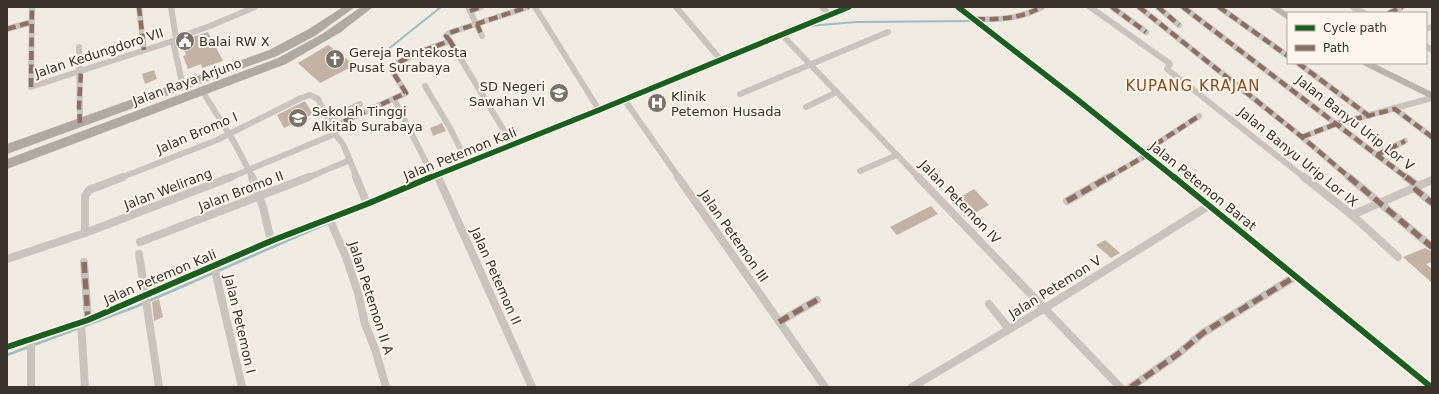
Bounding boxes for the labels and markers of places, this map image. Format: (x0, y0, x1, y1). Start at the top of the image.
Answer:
public building icon: Balai RW X (174, 30, 196, 52)
place label: Balai RW X (199, 34, 270, 49)
place label: Gereja Pantekosta Pusat Surabaya (349, 45, 467, 75)
church icon: Gereja Pantekosta Pusat Surabaya (324, 48, 346, 70)
place label: SD Negeri Sawahan VI (469, 79, 545, 109)
school or university icon: SD Negeri Sawahan VI (548, 82, 570, 104)
place label: Klinik Petemon Husada (671, 89, 781, 119)
hospital icon: Klinik Petemon Husada (646, 92, 668, 114)
place label: Sekolah Tinggi Alkitab Surabaya (312, 104, 423, 134)
school or university icon: Sekolah Tinggi Alkitab Surabaya (287, 107, 309, 129)

